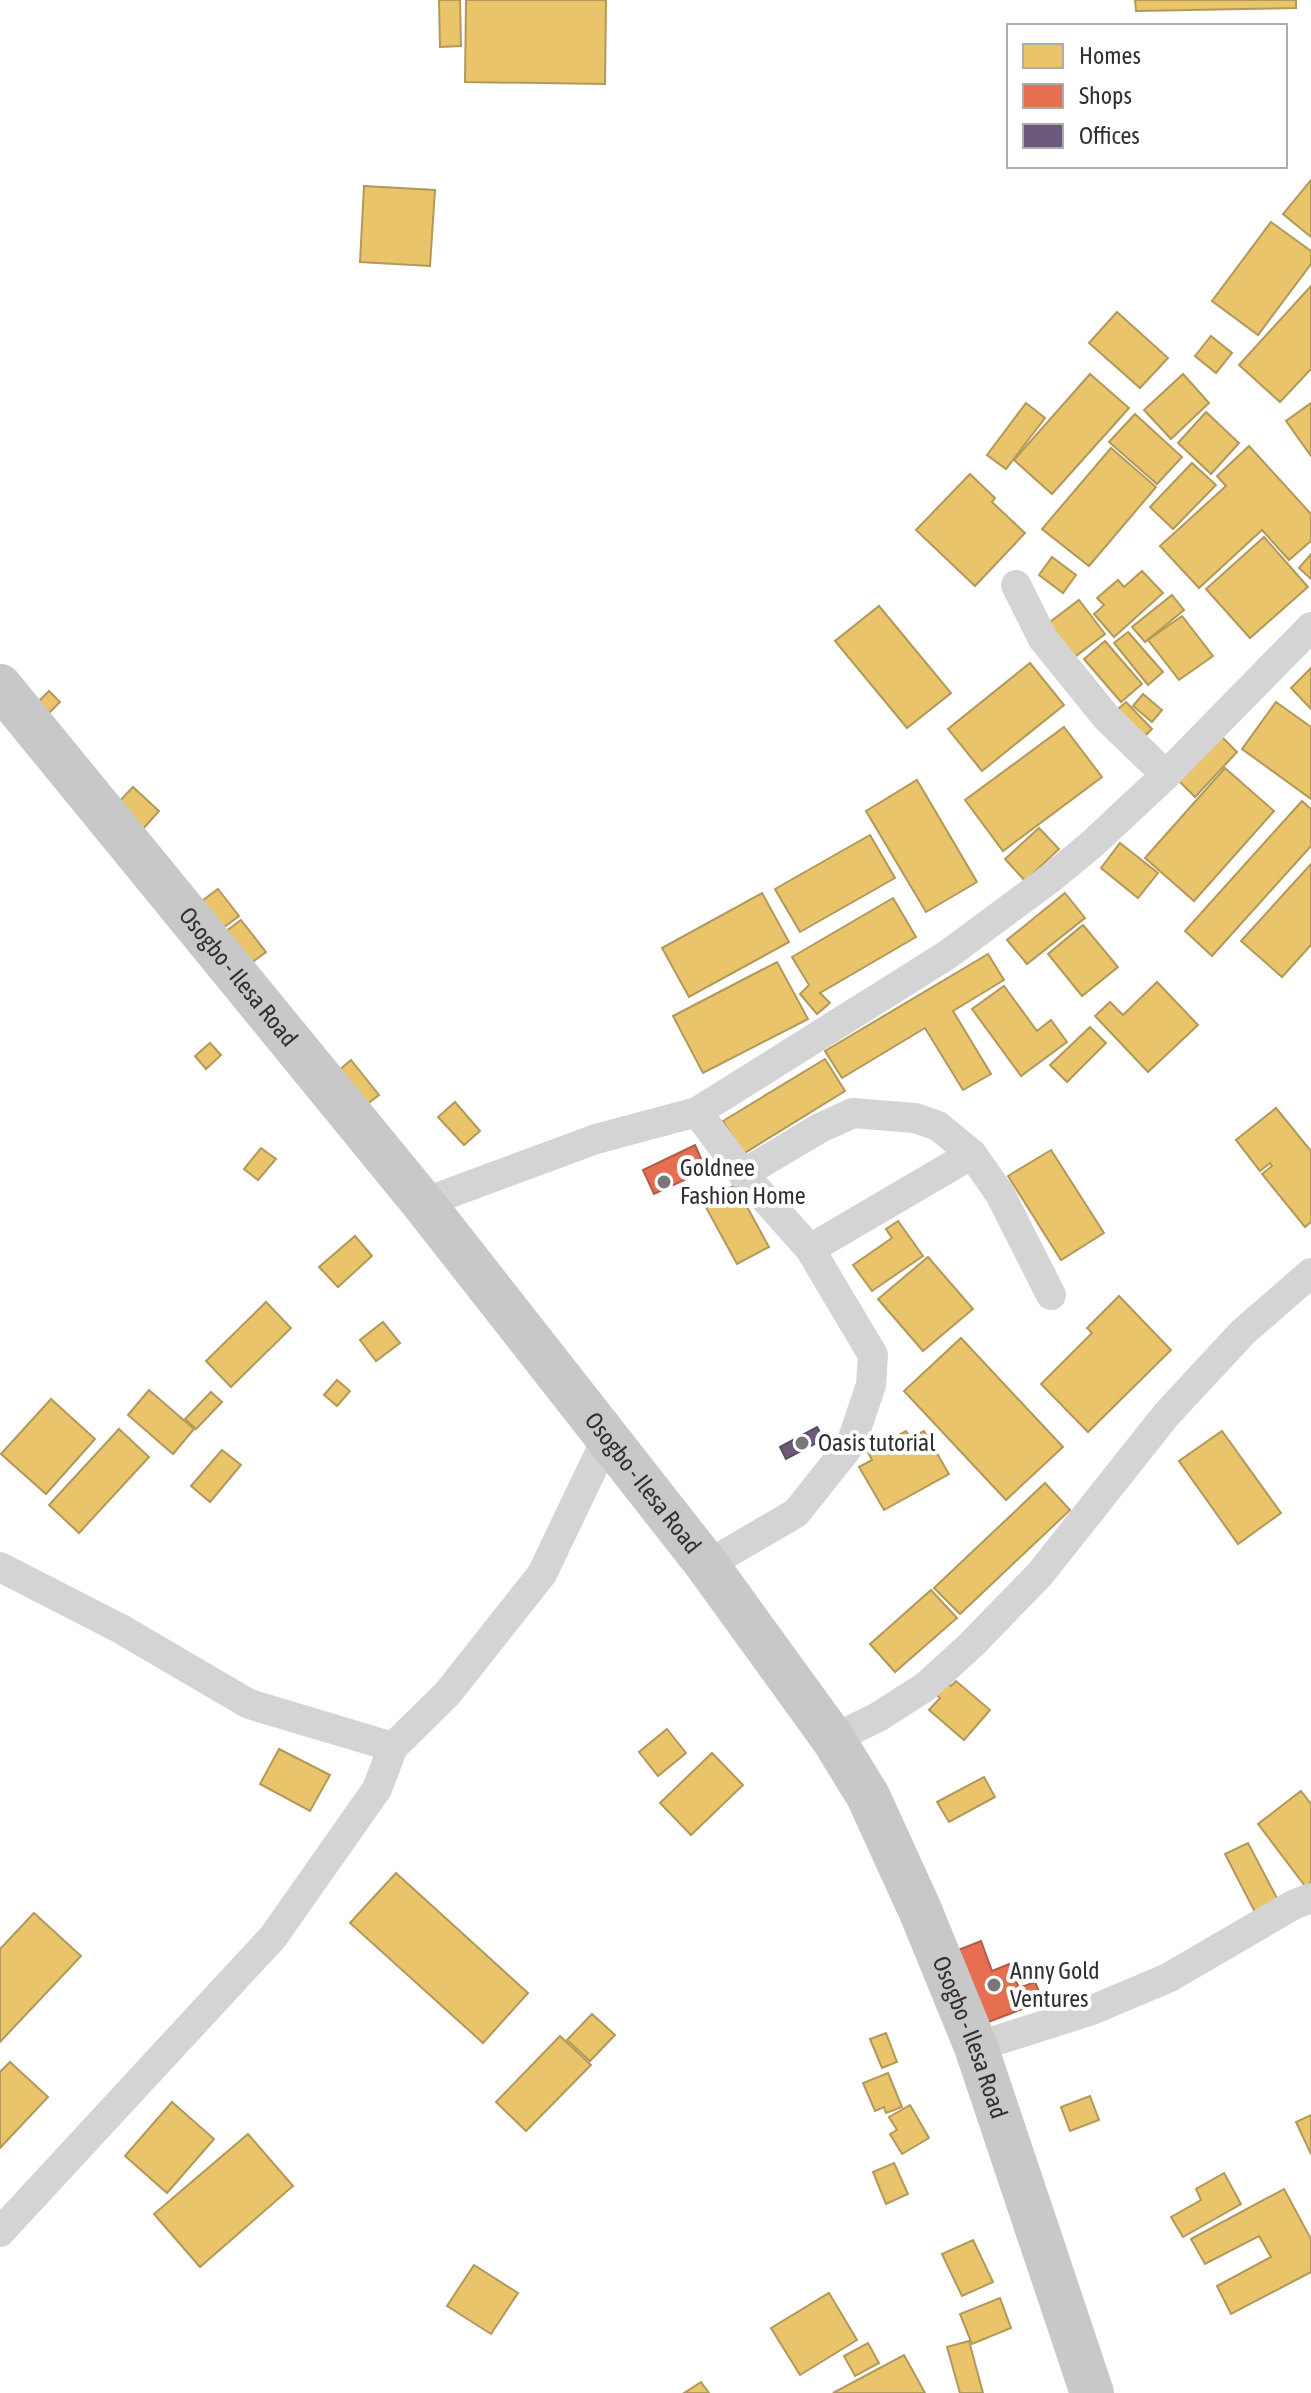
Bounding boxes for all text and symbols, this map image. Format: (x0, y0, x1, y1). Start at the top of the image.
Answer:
legend (1007, 24, 1287, 168)
text: Homes (1079, 42, 1141, 69)
text: Shops (1079, 82, 1132, 109)
text: Offices (1079, 122, 1140, 149)
street label: Osogbo - Ilesa Road (174, 902, 303, 1052)
place label: Goldnee Fashion Home (680, 1154, 806, 1209)
marker: Goldnee Fashion Home (655, 1173, 673, 1191)
street label: Osogbo - Ilesa Road (580, 1407, 707, 1559)
place label: Oasis tutorial (818, 1429, 936, 1456)
marker: Oasis tutorial (793, 1434, 811, 1452)
street label: Osogbo - Ilesa Road (927, 1952, 1013, 2122)
place label: Anny Gold Ventures (1010, 1957, 1100, 2012)
marker: Anny Gold Ventures (985, 1976, 1003, 1994)

